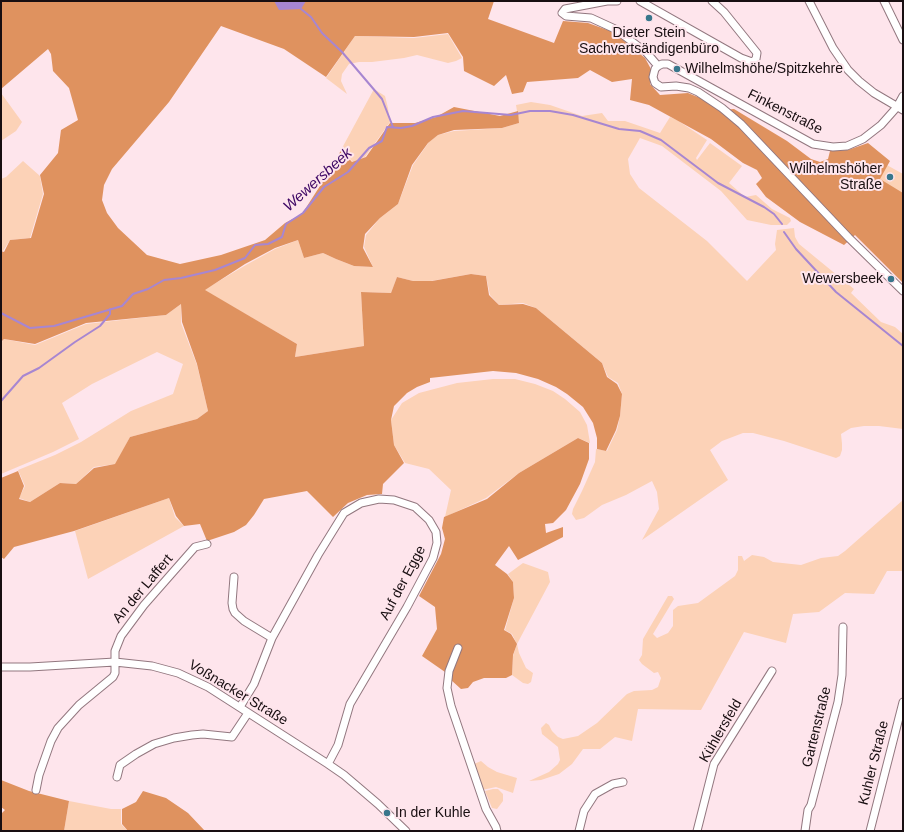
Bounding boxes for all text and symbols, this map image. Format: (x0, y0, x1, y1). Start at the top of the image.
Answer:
marker: Dieter Stein Sachvertsändigenbüro (644, 13, 654, 23)
place label: Dieter Stein Sachvertsändigenbüro (579, 25, 719, 58)
place label: Wilhelmshöhe/Spitzkehre (685, 61, 843, 77)
marker: Wilhelmshöhe/Spitzkehre (672, 64, 682, 74)
street label: Finkenstraße (745, 86, 825, 138)
water label: Wewersbeek (280, 144, 356, 216)
place label: Wilhelmshöher Straße (789, 161, 882, 194)
marker: Wilhelmshöher Straße (885, 172, 895, 182)
place label: Wewersbeek (802, 271, 883, 287)
marker: Wewersbeek (886, 274, 896, 284)
street label: Auf der Egge (376, 543, 430, 623)
street label: An der Laffert (109, 551, 177, 627)
street label: Voßnacker Straße (185, 657, 291, 729)
street label: Gartenstraße (799, 685, 835, 769)
street label: Kühlersfeld (696, 696, 746, 766)
street label: Kuhler Straße (855, 719, 893, 807)
place label: In der Kuhle (395, 805, 470, 821)
marker: In der Kuhle (382, 808, 392, 818)

